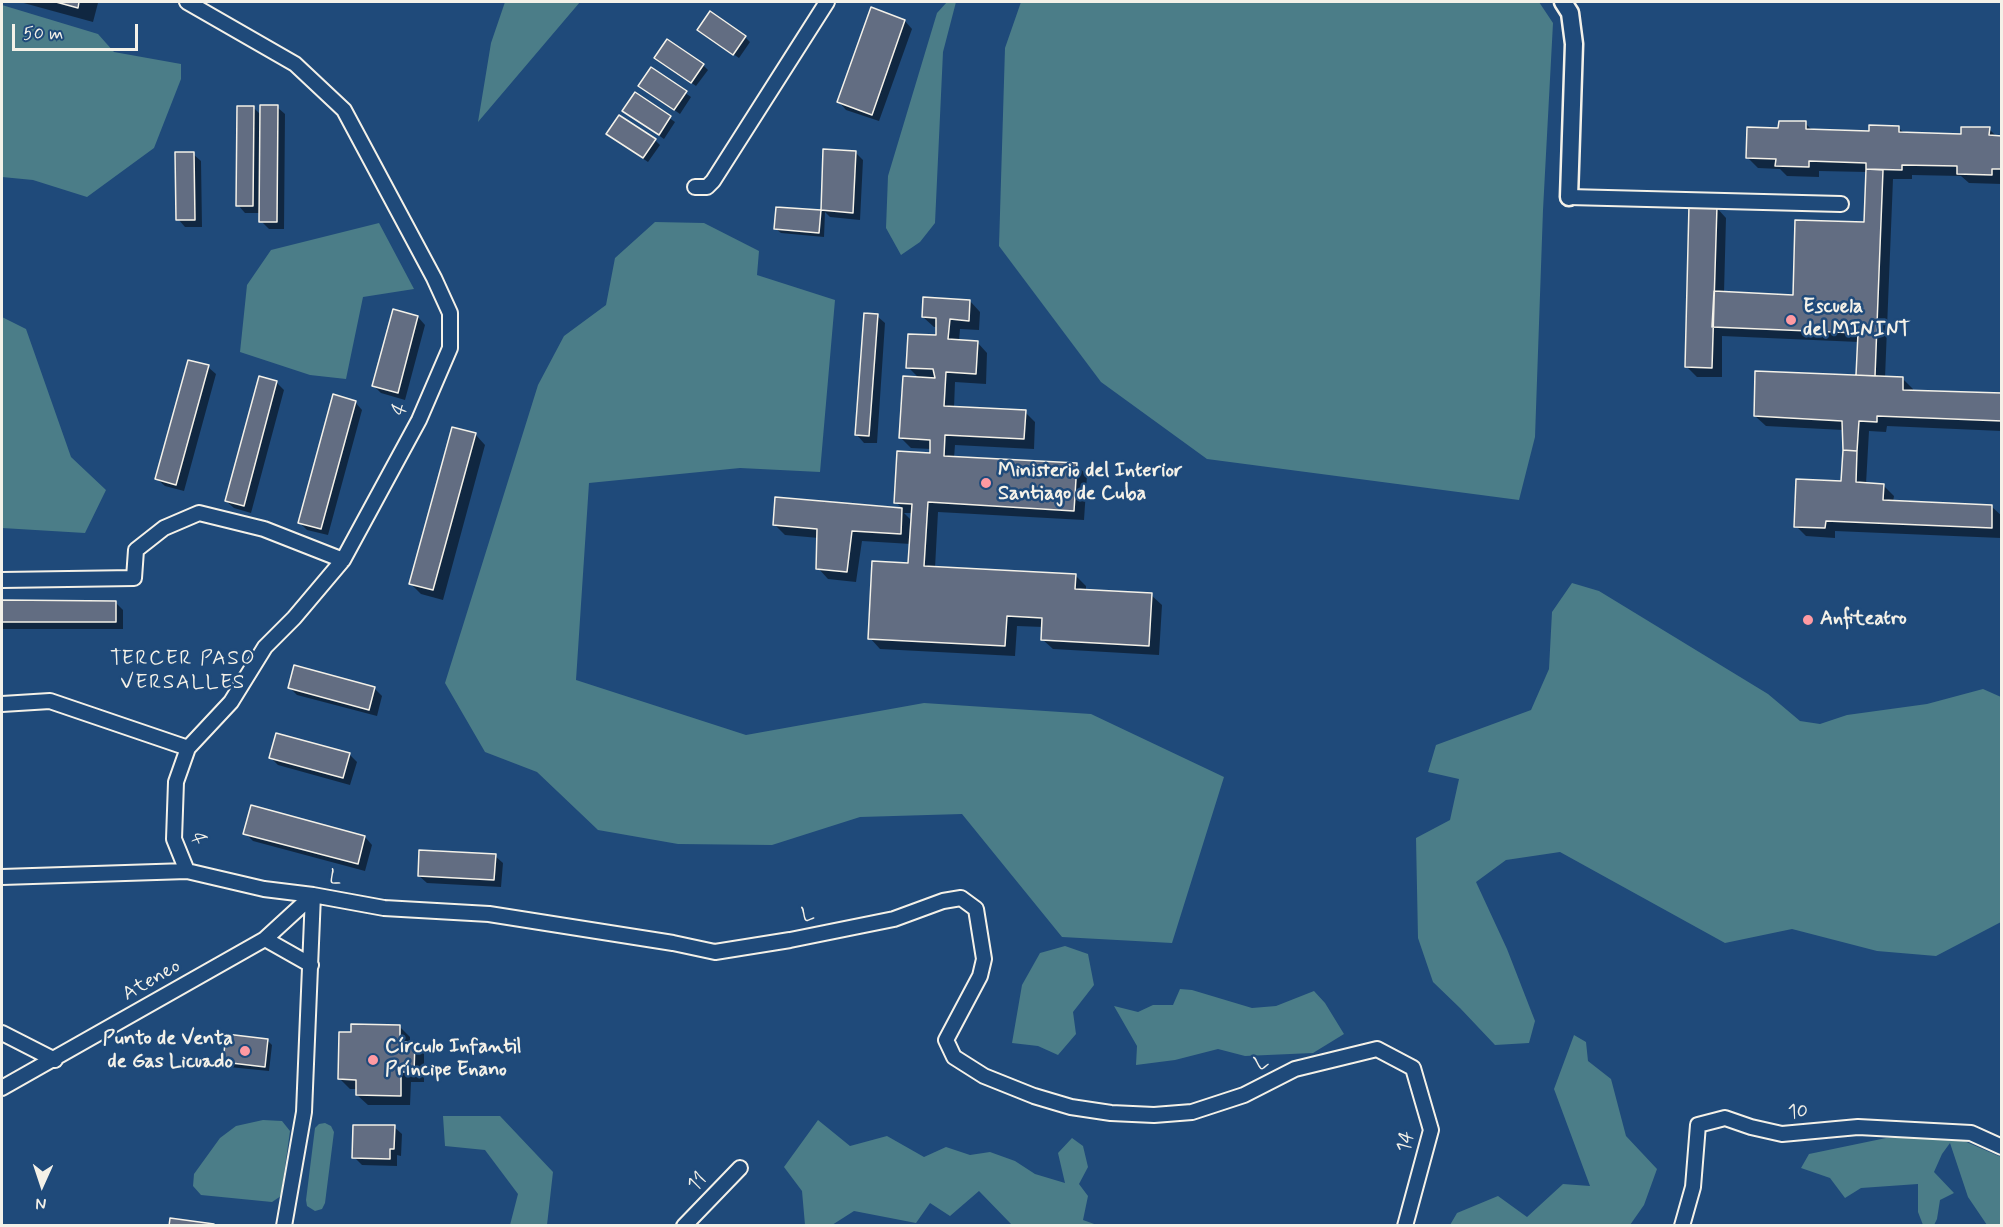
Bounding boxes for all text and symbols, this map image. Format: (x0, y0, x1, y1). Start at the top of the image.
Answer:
scale bar (15, 12, 141, 50)
text: 50 m (23, 22, 63, 46)
place label: Escuela del MININT (1803, 296, 1910, 343)
marker: Escuela del MININT (1784, 313, 1798, 327)
street label: 4 (388, 400, 414, 420)
place label: Ministerio del Interior Santiago de Cuba (998, 460, 1183, 507)
marker: Ministerio del Interior Santiago de Cuba (979, 476, 993, 490)
place label: Anfiteatro (1820, 608, 1907, 632)
marker: Anfiteatro (1801, 613, 1815, 627)
district label: TERCER PASO VERSALLES (110, 647, 256, 697)
street label: 4 (184, 830, 210, 848)
street label: L (327, 866, 343, 892)
street label: L (800, 903, 816, 929)
street label: Ateneo (119, 955, 185, 1007)
place label: Punto de Venta de Gas Licuado (103, 1028, 233, 1075)
place label: Círculo Infantil Príncipe Enano (385, 1036, 521, 1083)
marker: Punto de Venta de Gas Licuado (238, 1044, 252, 1058)
street label: L (1251, 1051, 1273, 1077)
marker: Círculo Infantil Príncipe Enano (366, 1053, 380, 1067)
street label: 10 (1787, 1100, 1809, 1126)
street label: 14 (1393, 1129, 1421, 1155)
north arrow (12, 1155, 72, 1215)
street label: 11 (683, 1168, 713, 1198)
text: N (35, 1193, 47, 1214)

